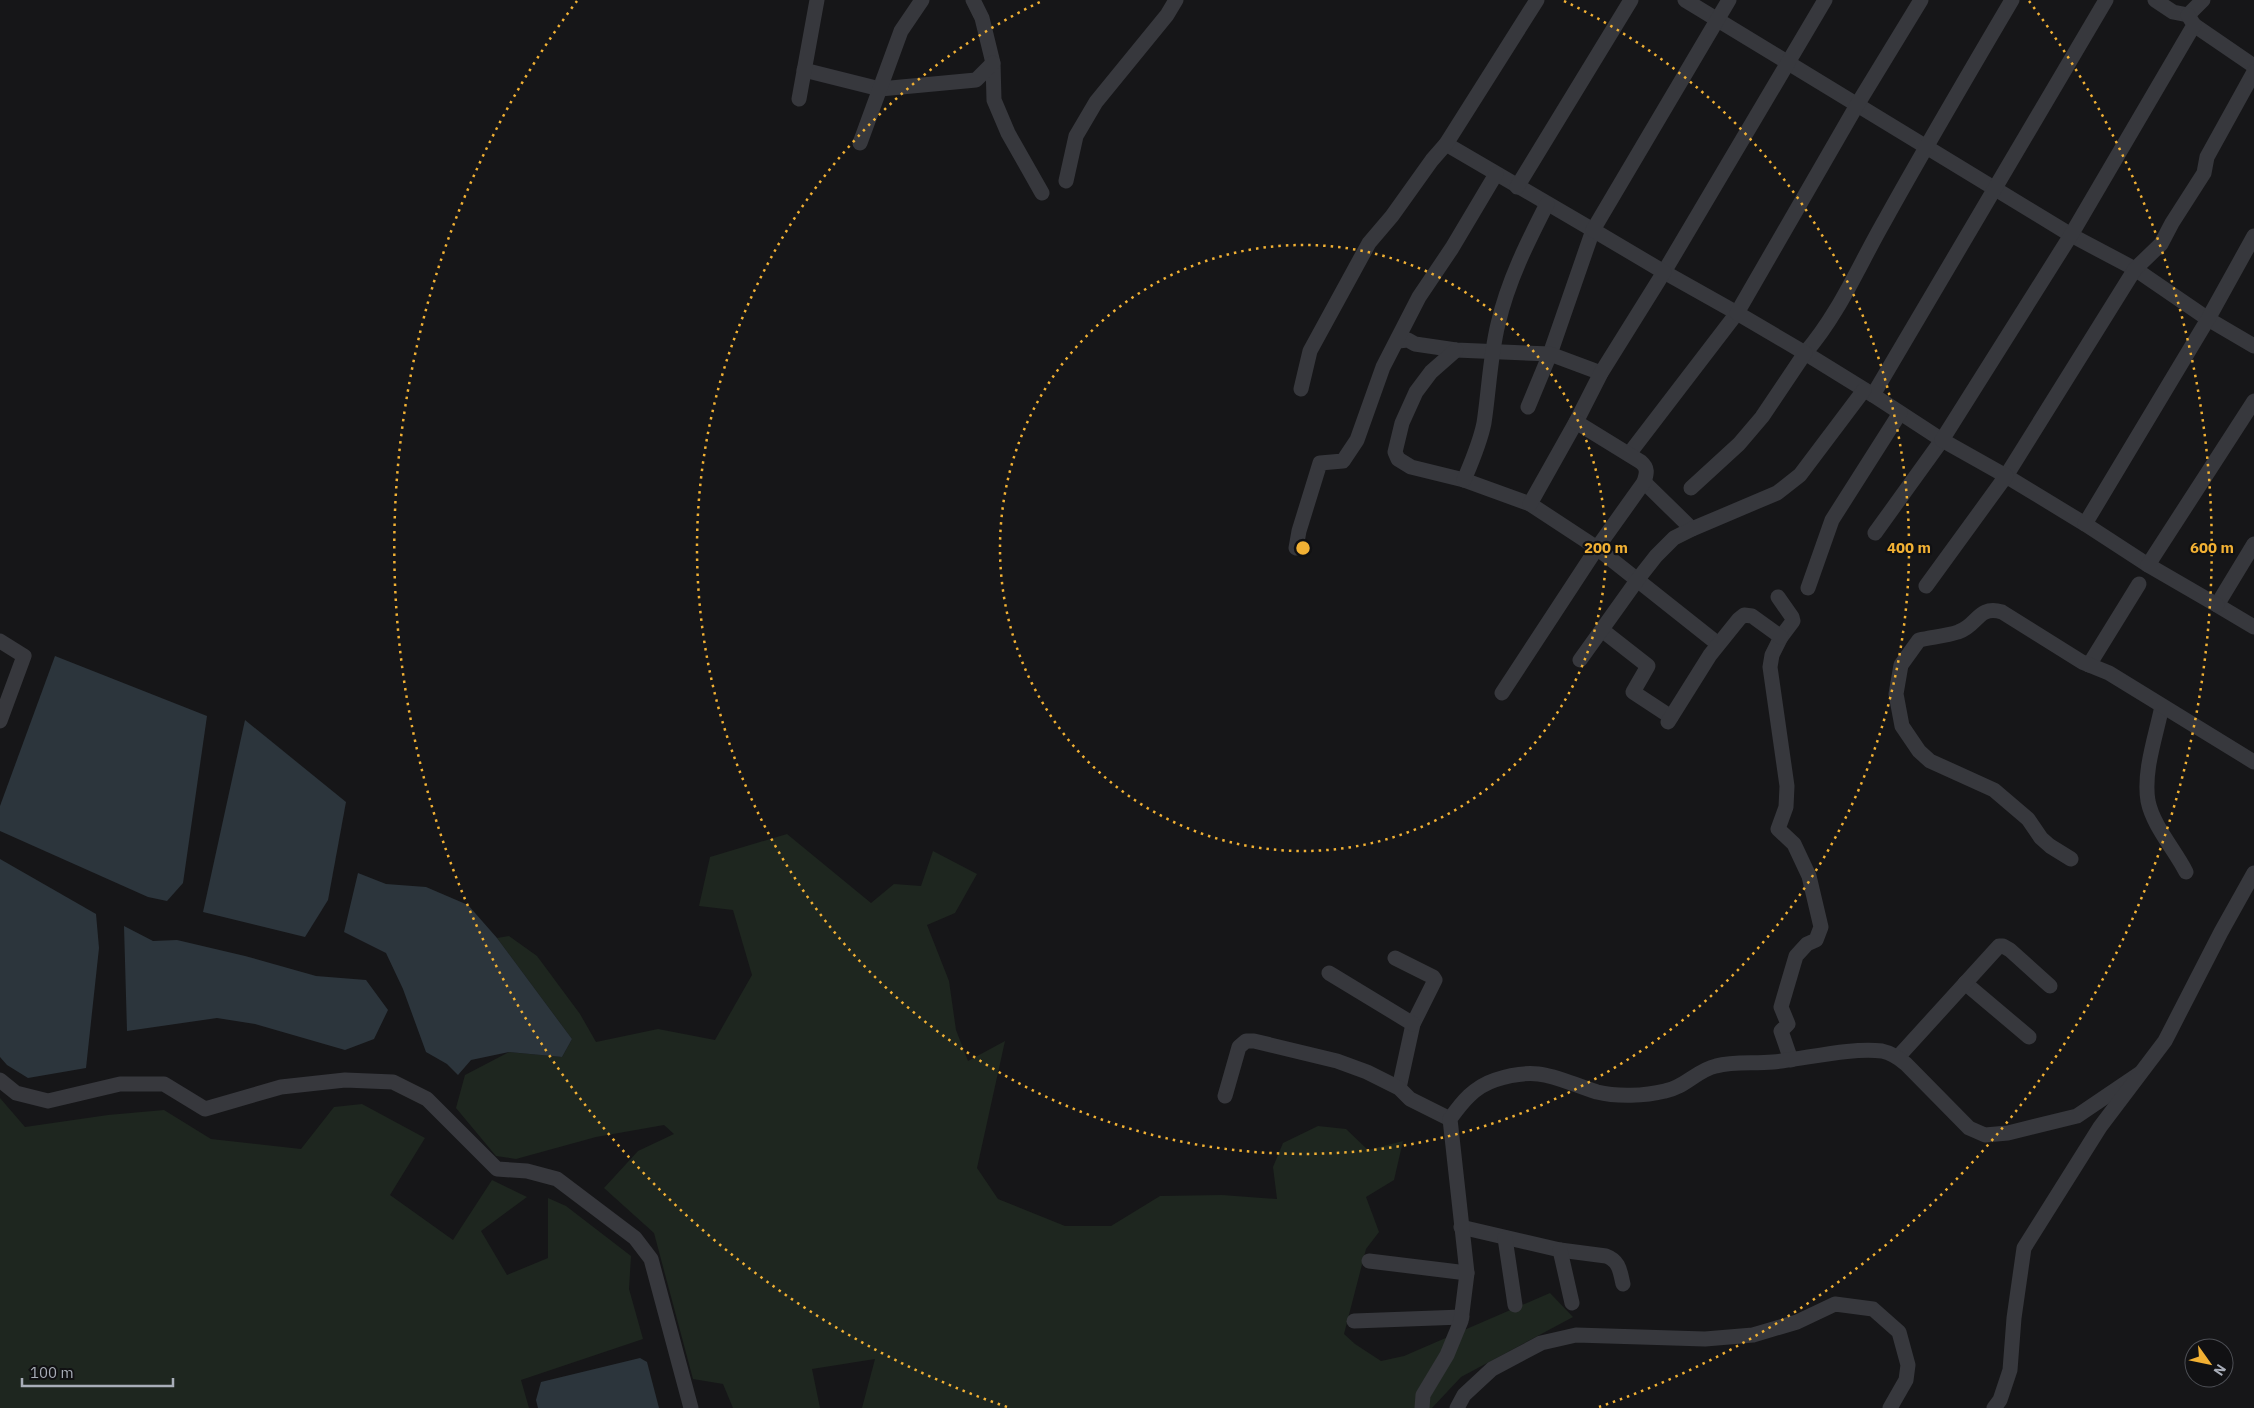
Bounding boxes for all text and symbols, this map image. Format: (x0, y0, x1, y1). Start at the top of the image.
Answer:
text: 200 m (1584, 538, 1628, 557)
text: 400 m (1887, 538, 1931, 557)
text: 600 m (2190, 538, 2234, 557)
centre of rings (1294, 539, 1312, 557)
north arrow (2184, 1338, 2234, 1388)
scale bar (22, 1356, 174, 1388)
text: N (2210, 1361, 2230, 1379)
text: 100 m (30, 1363, 74, 1382)

